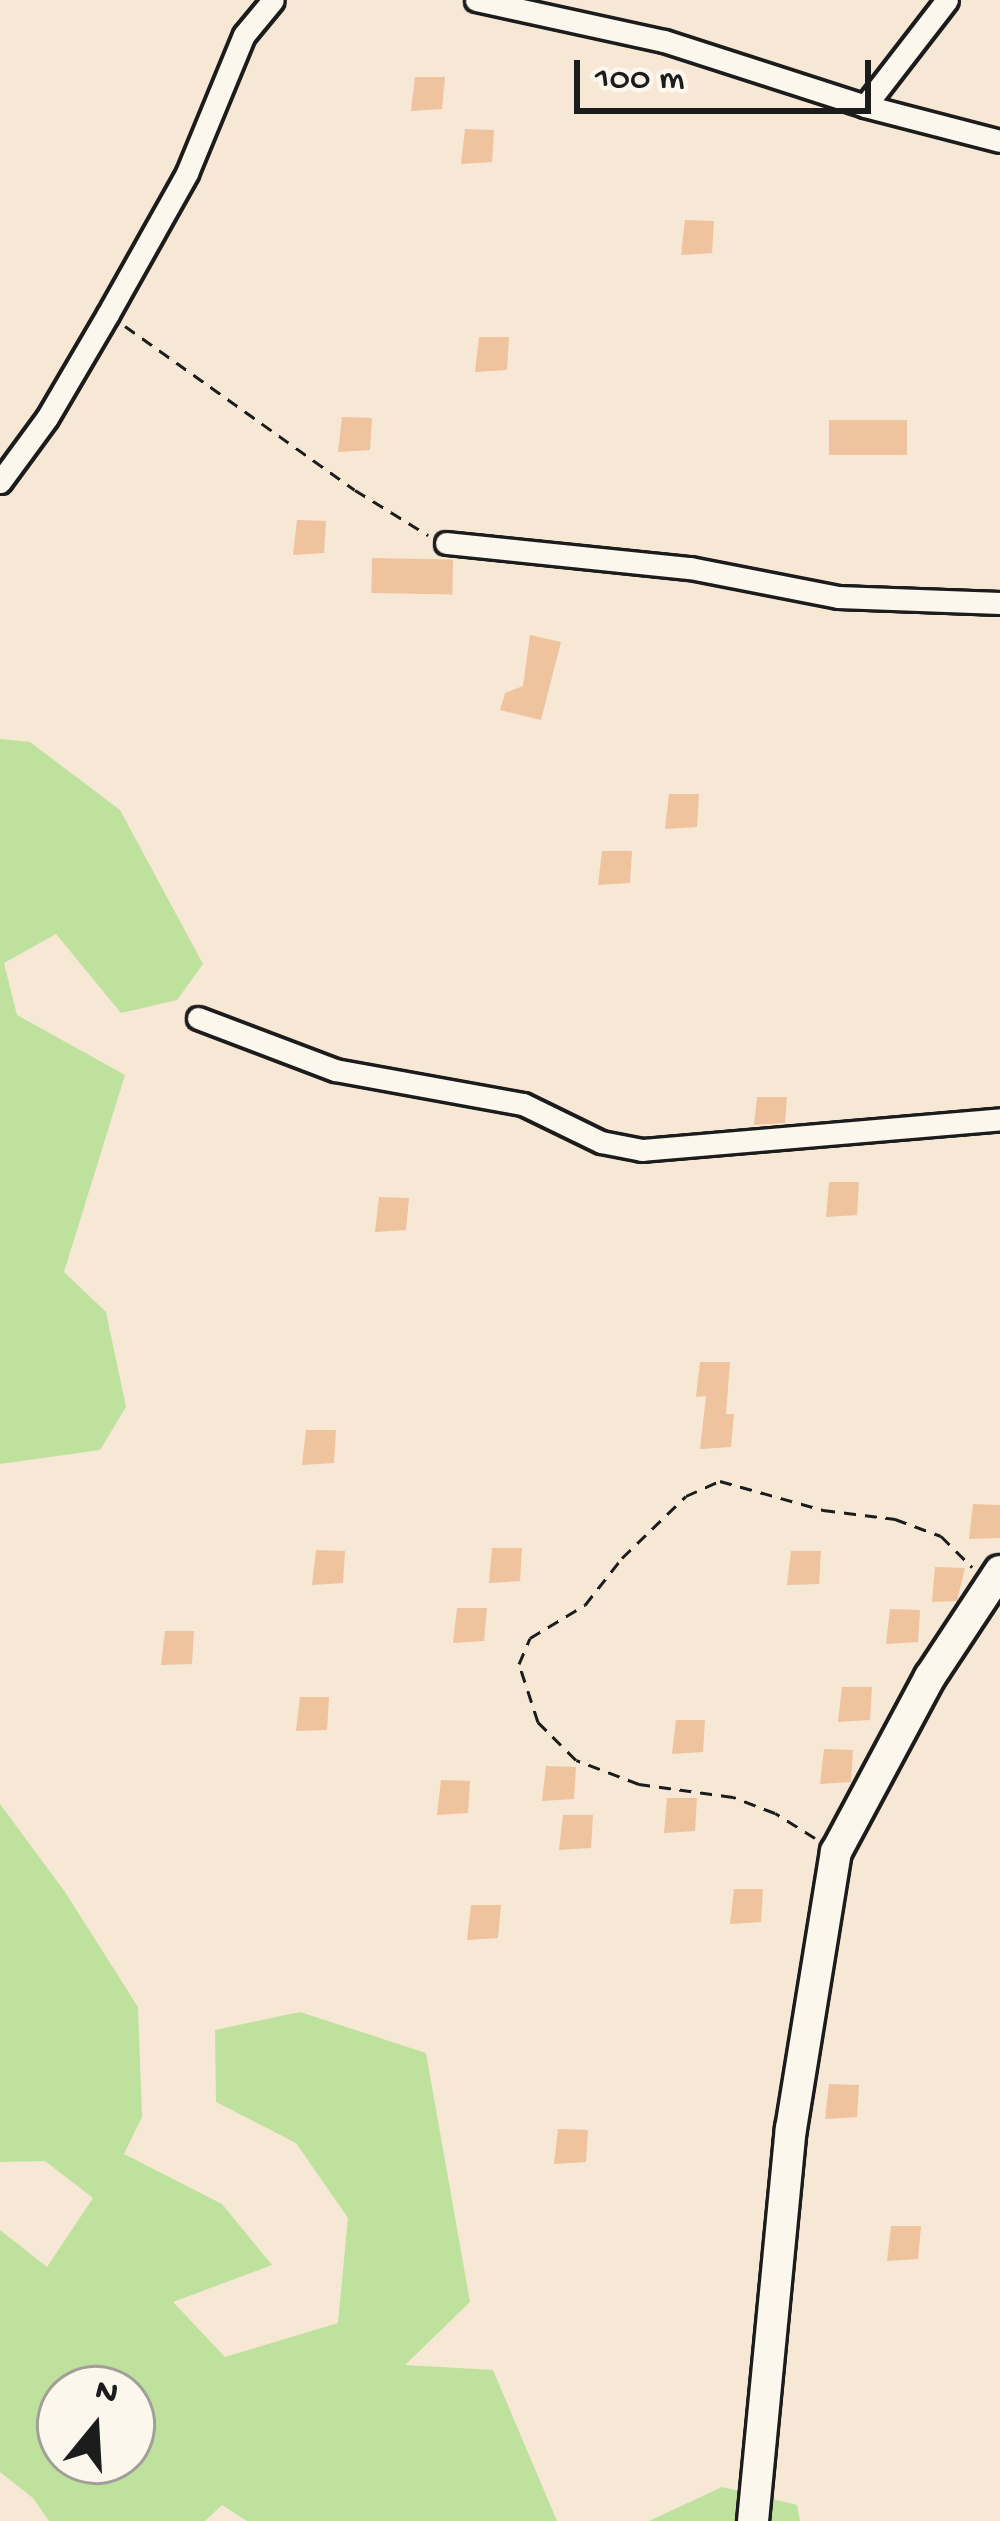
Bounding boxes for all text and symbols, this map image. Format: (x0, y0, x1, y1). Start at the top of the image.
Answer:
scale bar (580, 36, 877, 110)
text: 100 m (595, 59, 685, 102)
north arrow (36, 2365, 156, 2485)
text: N (90, 2372, 122, 2415)

